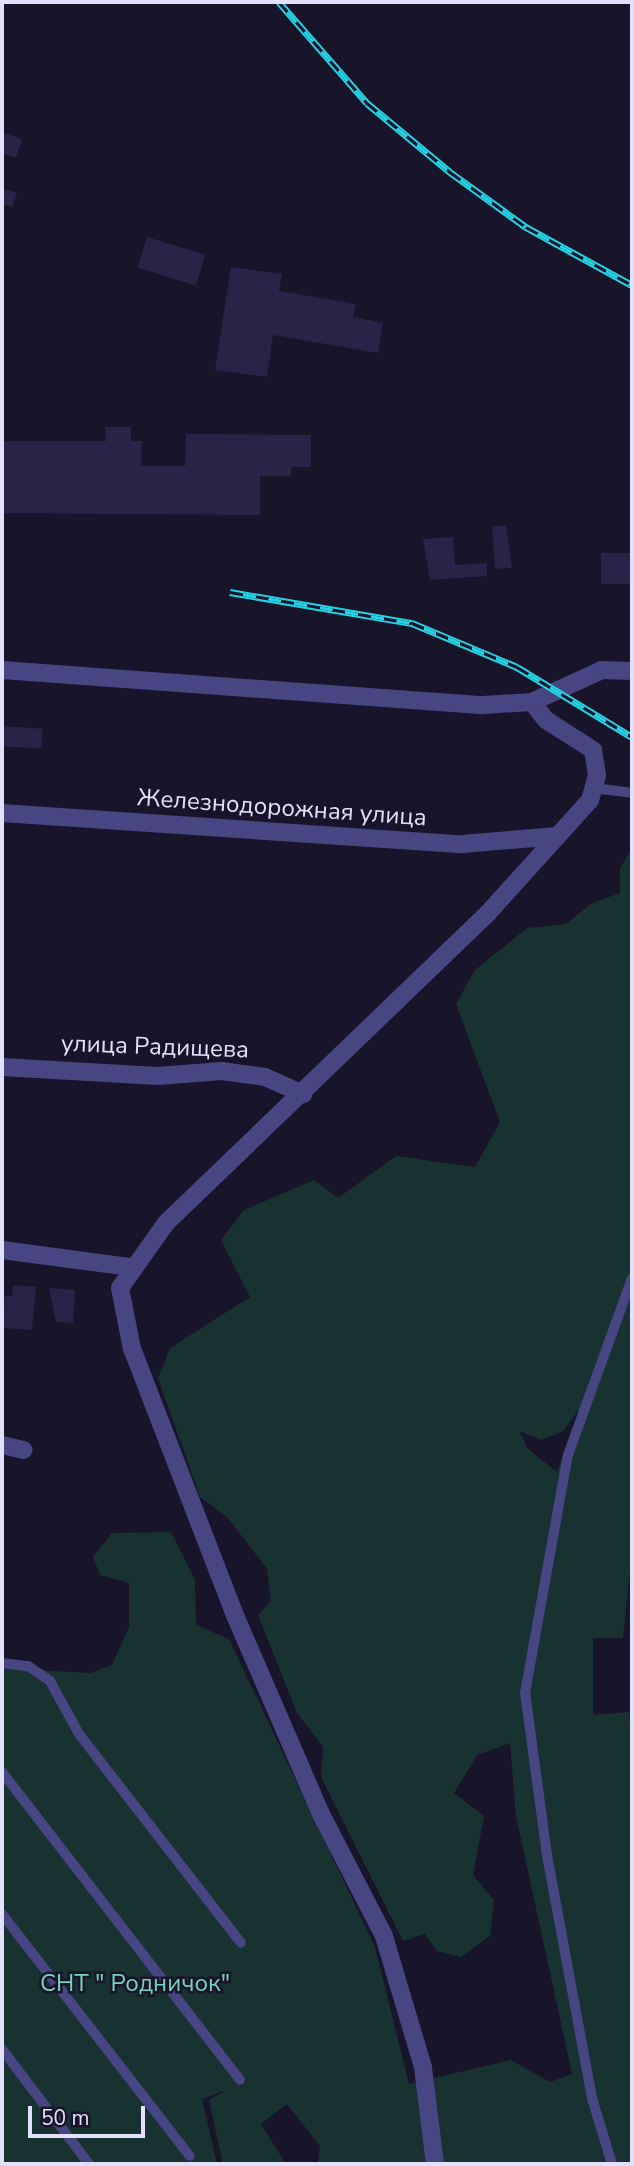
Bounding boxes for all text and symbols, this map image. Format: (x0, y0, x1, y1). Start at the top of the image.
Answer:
street label: Железнодорожная улица (136, 784, 428, 832)
street label: улица Радищева (61, 1029, 249, 1065)
park label: СНТ " Родничок" (40, 1970, 230, 1998)
scale bar (32, 2092, 149, 2136)
text: 50 m (41, 2104, 90, 2132)

